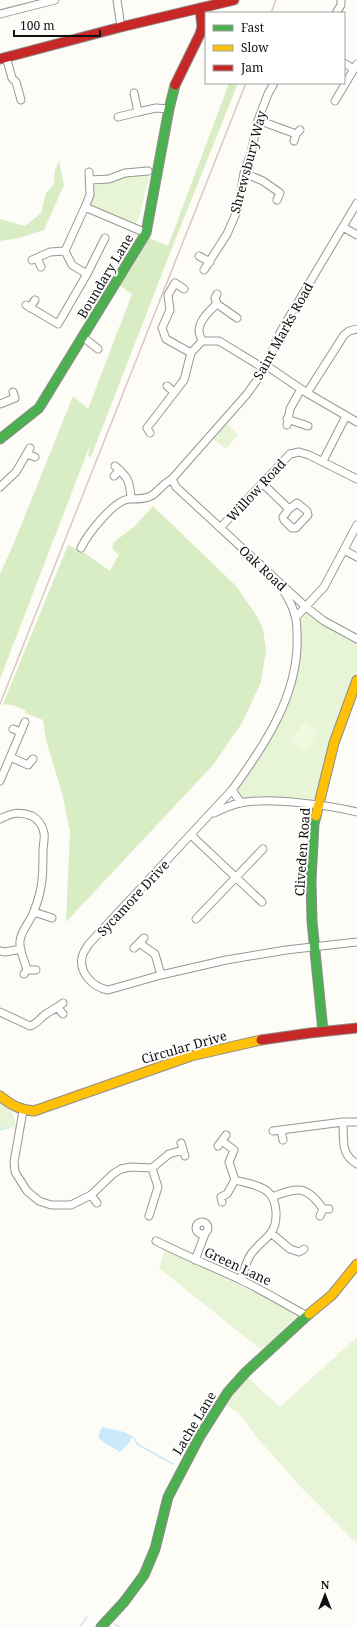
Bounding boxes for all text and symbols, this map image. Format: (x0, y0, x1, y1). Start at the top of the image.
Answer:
scale bar (14, 12, 100, 38)
legend (205, 12, 345, 84)
text: 100 m (20, 17, 55, 34)
text: Fast (241, 19, 264, 36)
text: Slow (241, 39, 269, 56)
text: Jam (240, 59, 263, 76)
street label: Shrewsbury Way (226, 108, 271, 215)
street label: Boundary Lane (73, 230, 137, 322)
street label: Saint Marks Road (249, 279, 317, 383)
street label: Willow Road (222, 455, 290, 525)
street label: Oak Road (235, 541, 291, 595)
street label: Cliveden Road (290, 807, 314, 897)
street label: Sycamore Drive (93, 856, 173, 940)
street label: Circular Drive (139, 1026, 229, 1068)
street label: Green Lane (202, 1243, 274, 1289)
street label: Lache Lane (168, 1388, 220, 1458)
north arrow (305, 1575, 345, 1615)
text: N (321, 1577, 330, 1592)

